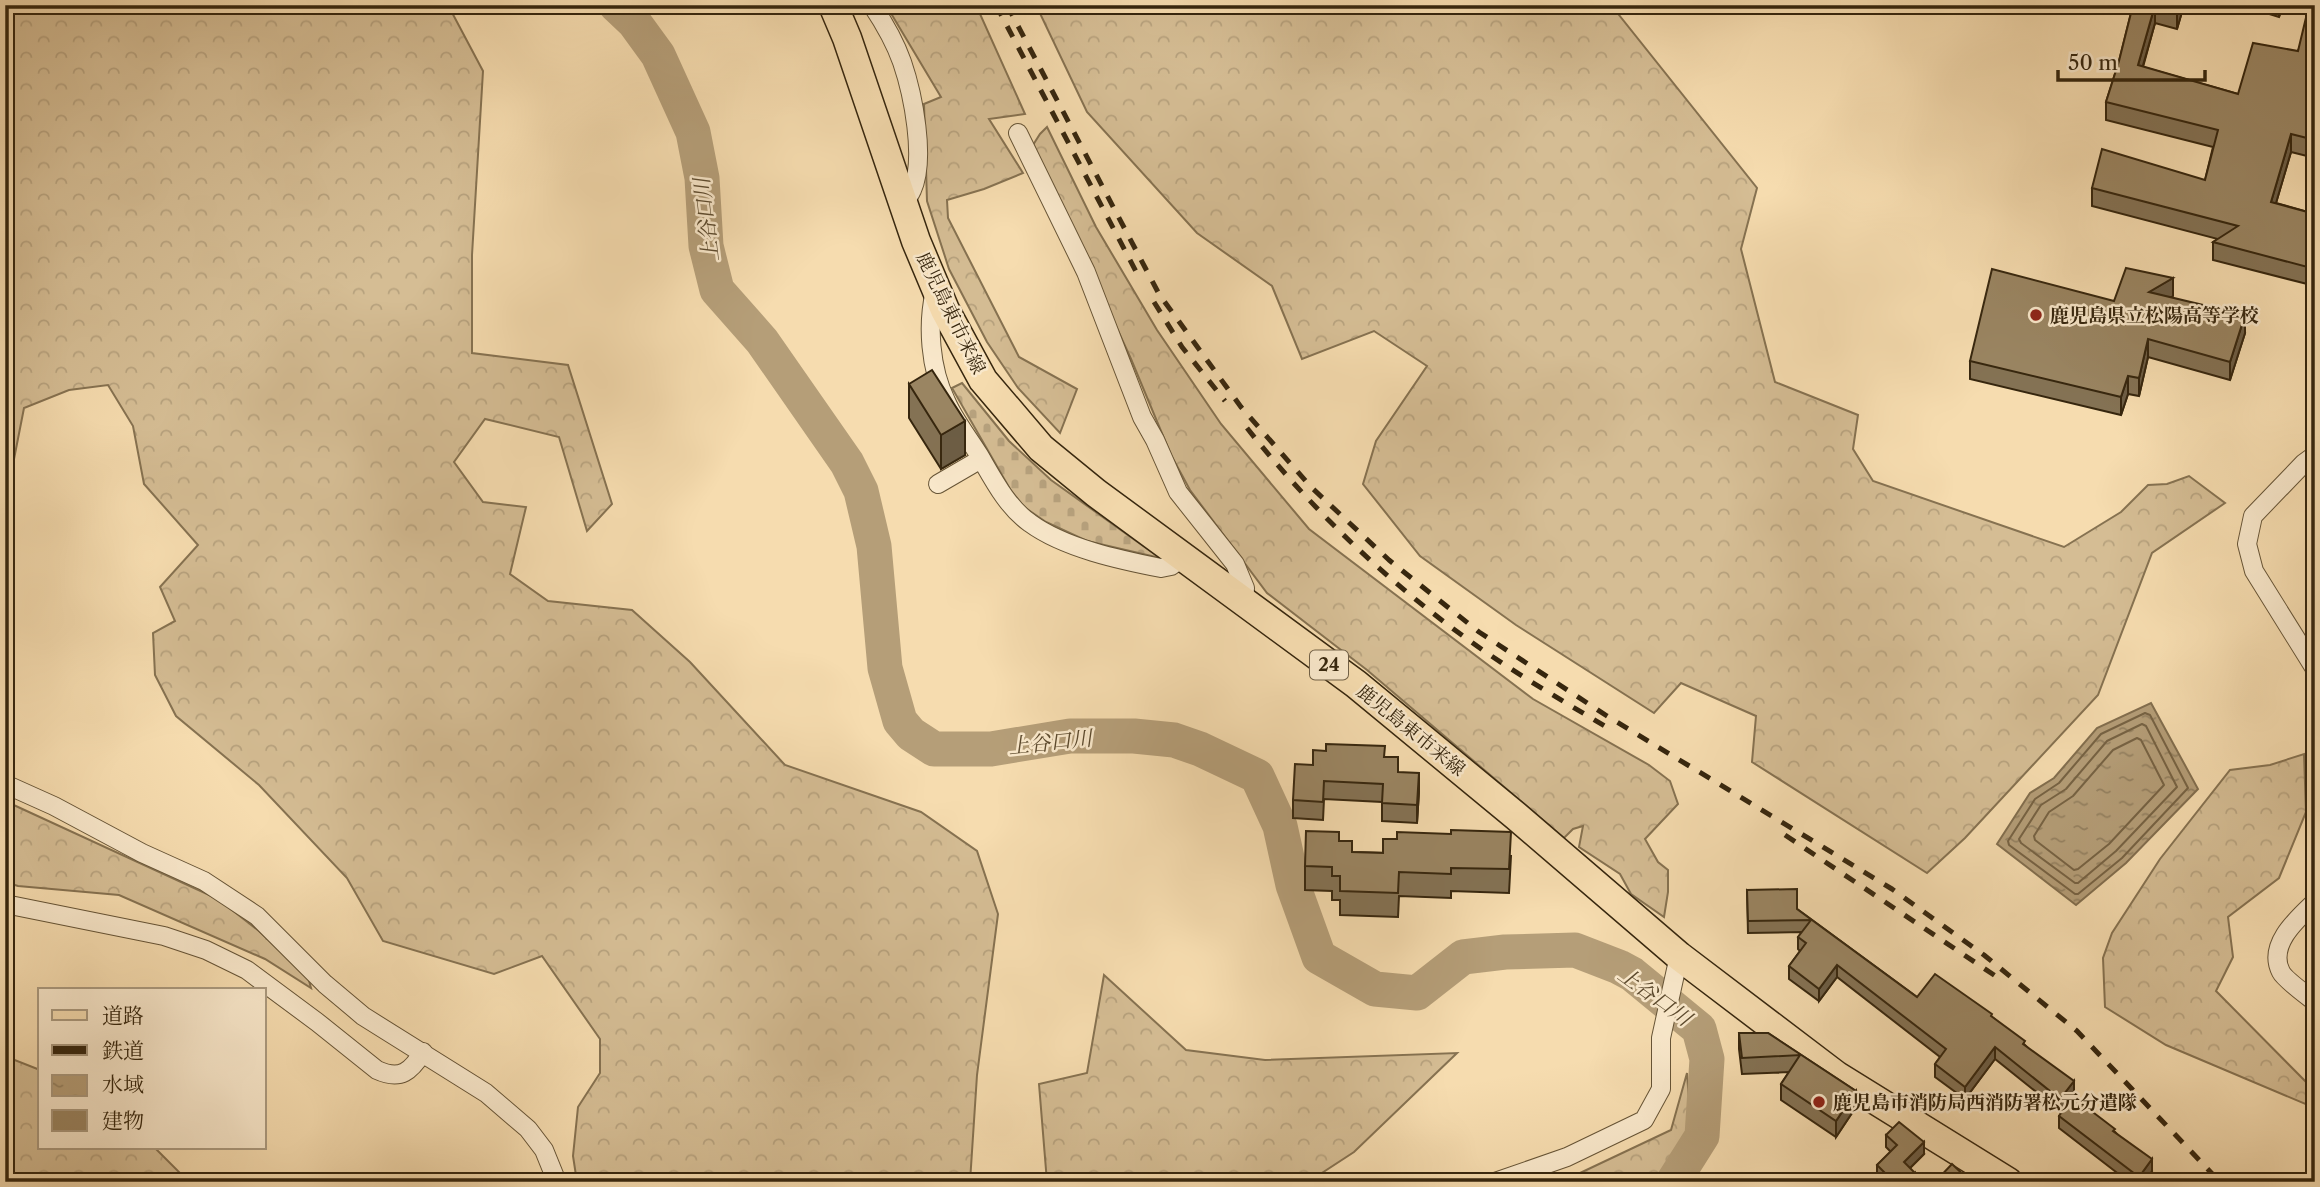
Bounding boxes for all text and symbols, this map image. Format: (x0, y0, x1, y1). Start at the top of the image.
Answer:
scale bar (2058, 38, 2204, 82)
text: 50 m (2068, 50, 2118, 75)
water label: 上谷口川 (688, 175, 724, 263)
street label: 鹿児島東市来線 (912, 248, 990, 378)
place label: 鹿児島県立松陽高等学校 (2050, 304, 2259, 327)
marker: 鹿児島県立松陽高等学校 (2028, 307, 2044, 323)
road number: 24 (1310, 650, 1348, 680)
street label: 鹿児島東市来線 (1352, 679, 1470, 781)
water label: 上谷口川 (1007, 725, 1095, 759)
water label: 上谷口川 (1614, 961, 1698, 1032)
legend (38, 988, 266, 1148)
text: 道路 (102, 1003, 144, 1028)
text: 鉄道 (102, 1038, 144, 1063)
text: 水域 (102, 1072, 144, 1097)
place label: 鹿児島市消防局西消防署松元分遣隊 (1833, 1091, 2137, 1114)
marker: 鹿児島市消防局西消防署松元分遣隊 (1811, 1094, 1827, 1110)
text: 建物 (102, 1108, 144, 1133)

